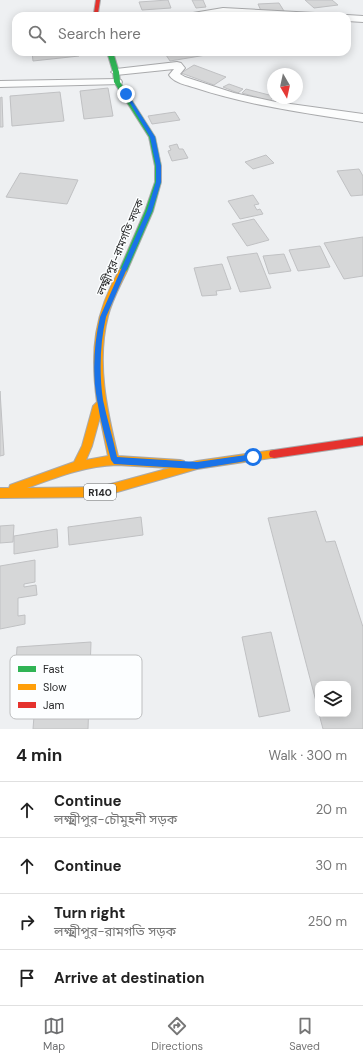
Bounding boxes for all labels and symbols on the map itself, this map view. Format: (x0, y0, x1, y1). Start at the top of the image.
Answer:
north arrow (267, 68, 303, 104)
route end (117, 85, 135, 103)
street label: লক্ষ্মীপুর-রামগতি সড়ক (93, 197, 147, 298)
route start (244, 448, 262, 466)
road number: R140 (84, 484, 116, 500)
legend (10, 655, 142, 719)
text: Fast (43, 662, 64, 676)
text: Slow (43, 680, 67, 694)
text: Jam (43, 698, 64, 712)

